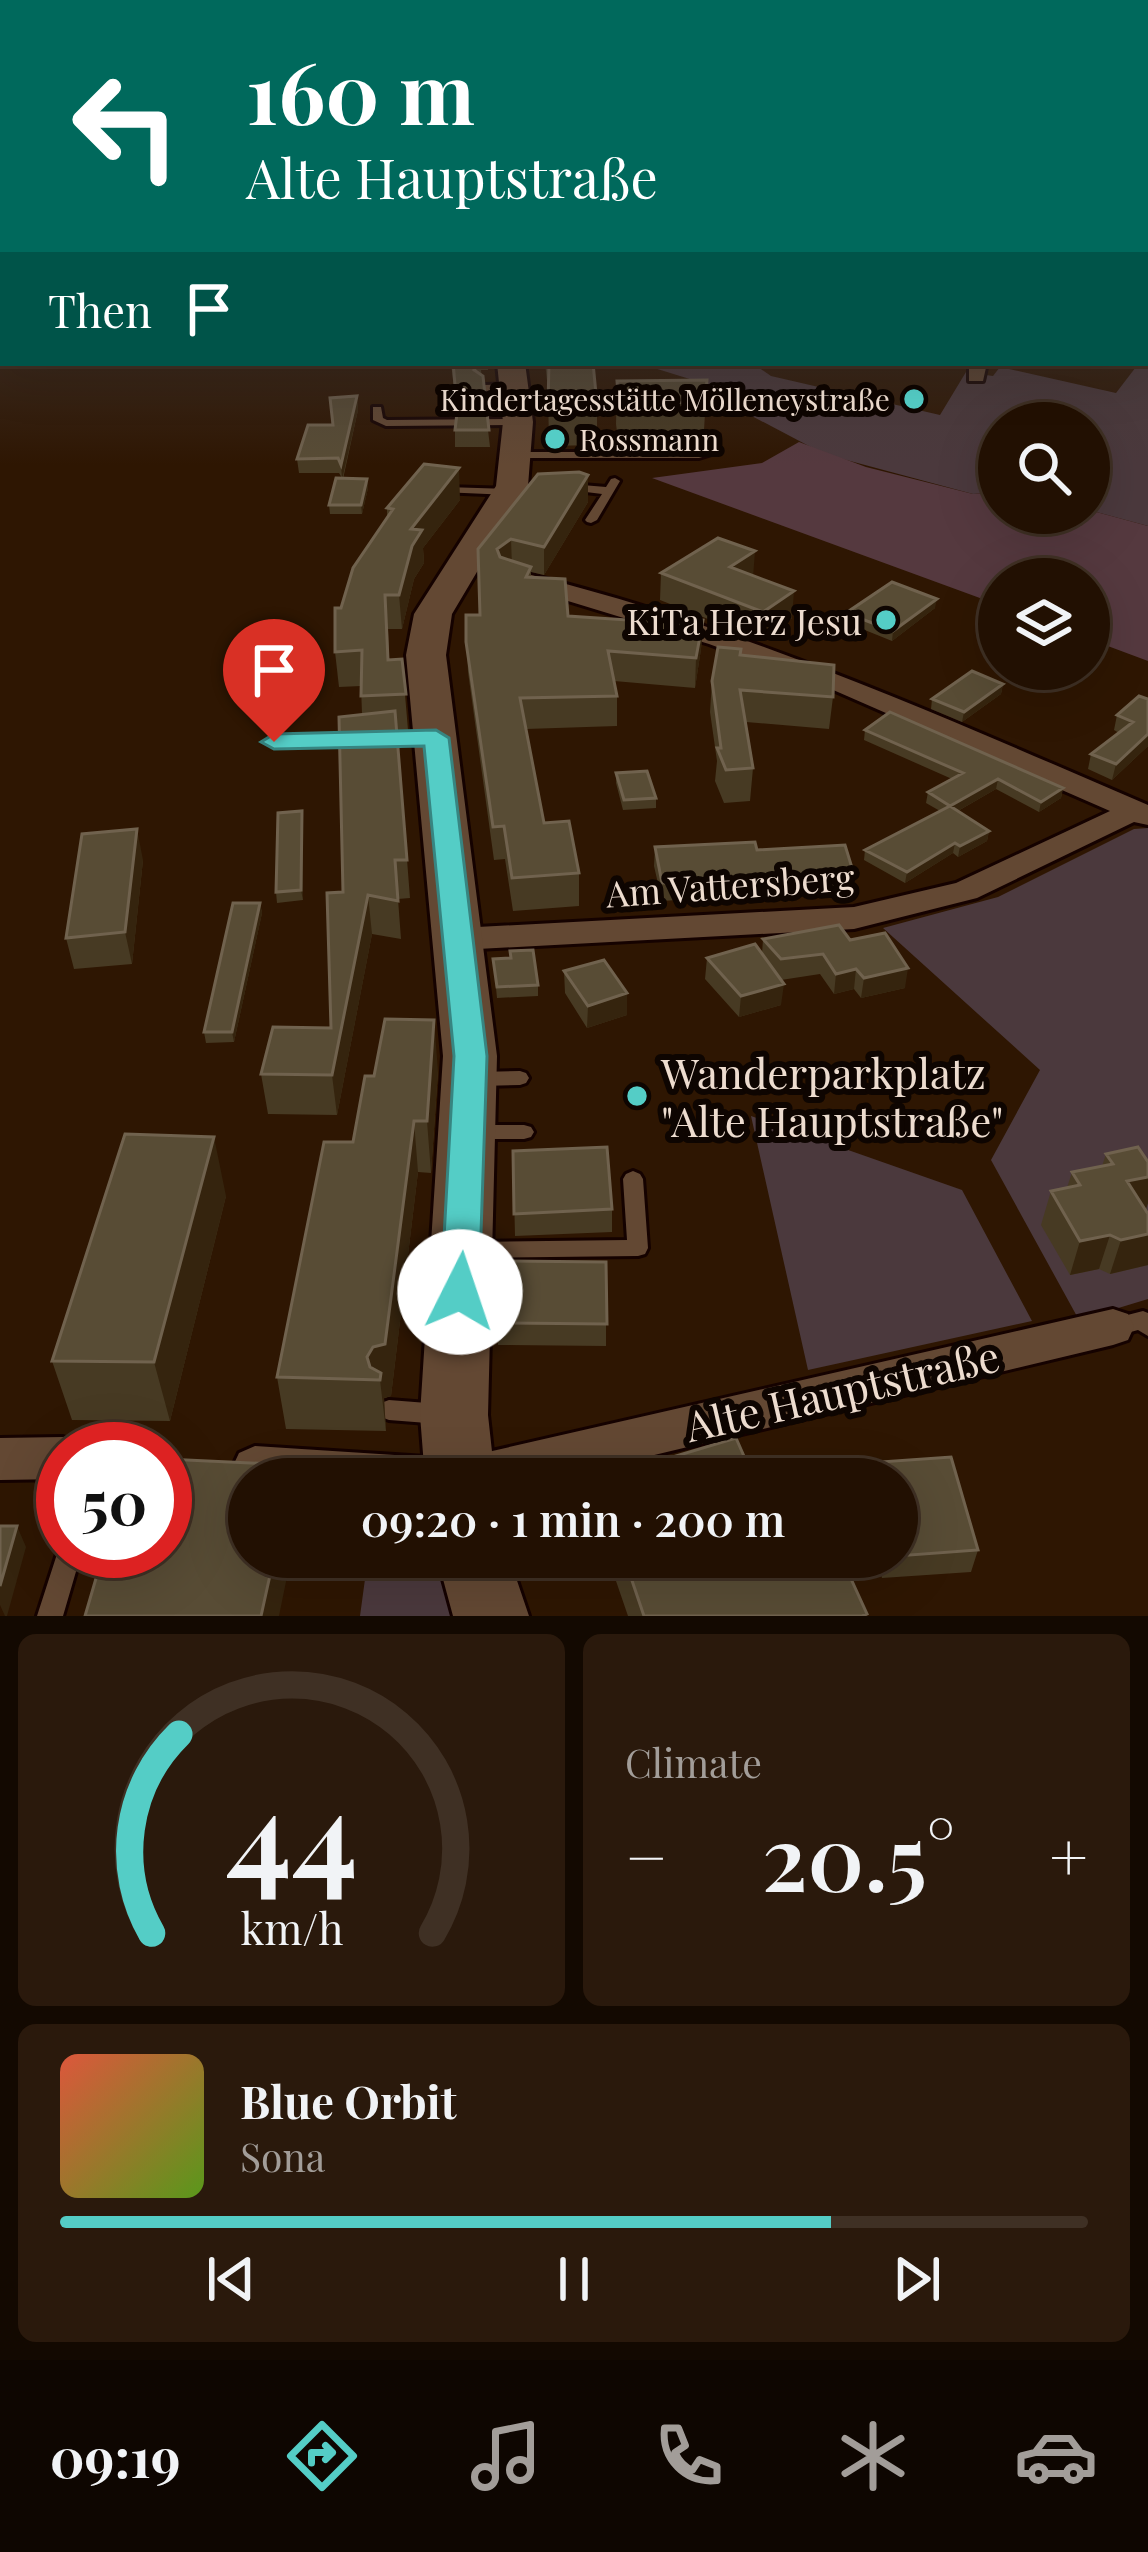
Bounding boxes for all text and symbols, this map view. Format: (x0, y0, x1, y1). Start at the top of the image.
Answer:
text: 160 m (246, 34, 475, 146)
icon: left (48, 48, 204, 204)
text: Alte Hauptstraße (246, 141, 658, 213)
icon: arrive (176, 276, 242, 342)
text: Then (48, 279, 152, 339)
place label: Kindertagesstätte Mölleneystraße (440, 379, 890, 419)
marker: Kindertagesstätte Mölleneystraße (901, 386, 927, 412)
map controls (978, 402, 1110, 690)
button: search (978, 402, 1110, 534)
place label: Rossmann (579, 419, 719, 459)
marker: Rossmann (542, 426, 568, 452)
button: layers (978, 558, 1110, 690)
place label: KiTa Herz Jesu (627, 596, 862, 644)
marker: KiTa Herz Jesu (873, 607, 899, 633)
pin (223, 619, 325, 742)
icon: arrive (241, 637, 307, 703)
street label: Am Vattersberg (603, 851, 856, 917)
place label: Wanderparkplatz "Alte Hauptstraße" (660, 1044, 1004, 1148)
marker: Wanderparkplatz "Alte Hauptstraße" (624, 1083, 650, 1109)
position arrow (397, 1229, 523, 1355)
street label: Alte Hauptstraße (679, 1327, 1004, 1454)
speed limit sign: 50 (36, 1422, 192, 1578)
text: 09:20 · 1 min · 200 m (361, 1488, 785, 1548)
text: Climate (625, 1736, 762, 1788)
text: 44 (226, 1747, 357, 1913)
text: 20.5° (762, 1795, 955, 1915)
text: − (625, 1811, 668, 1899)
text: + (1049, 1811, 1088, 1899)
text: km/h (240, 1899, 343, 1956)
text: Blue Orbit (240, 2070, 457, 2130)
text: Sona (240, 2130, 325, 2182)
icon: previous (198, 2246, 264, 2312)
icon: pause (541, 2246, 607, 2312)
icon: next (884, 2246, 950, 2312)
icon: directions (280, 2414, 364, 2498)
icon: music (464, 2414, 548, 2498)
icon: phone (647, 2414, 731, 2498)
icon: climate (831, 2414, 915, 2498)
icon: car (1014, 2414, 1098, 2498)
text: 09:19 (50, 2420, 181, 2492)

